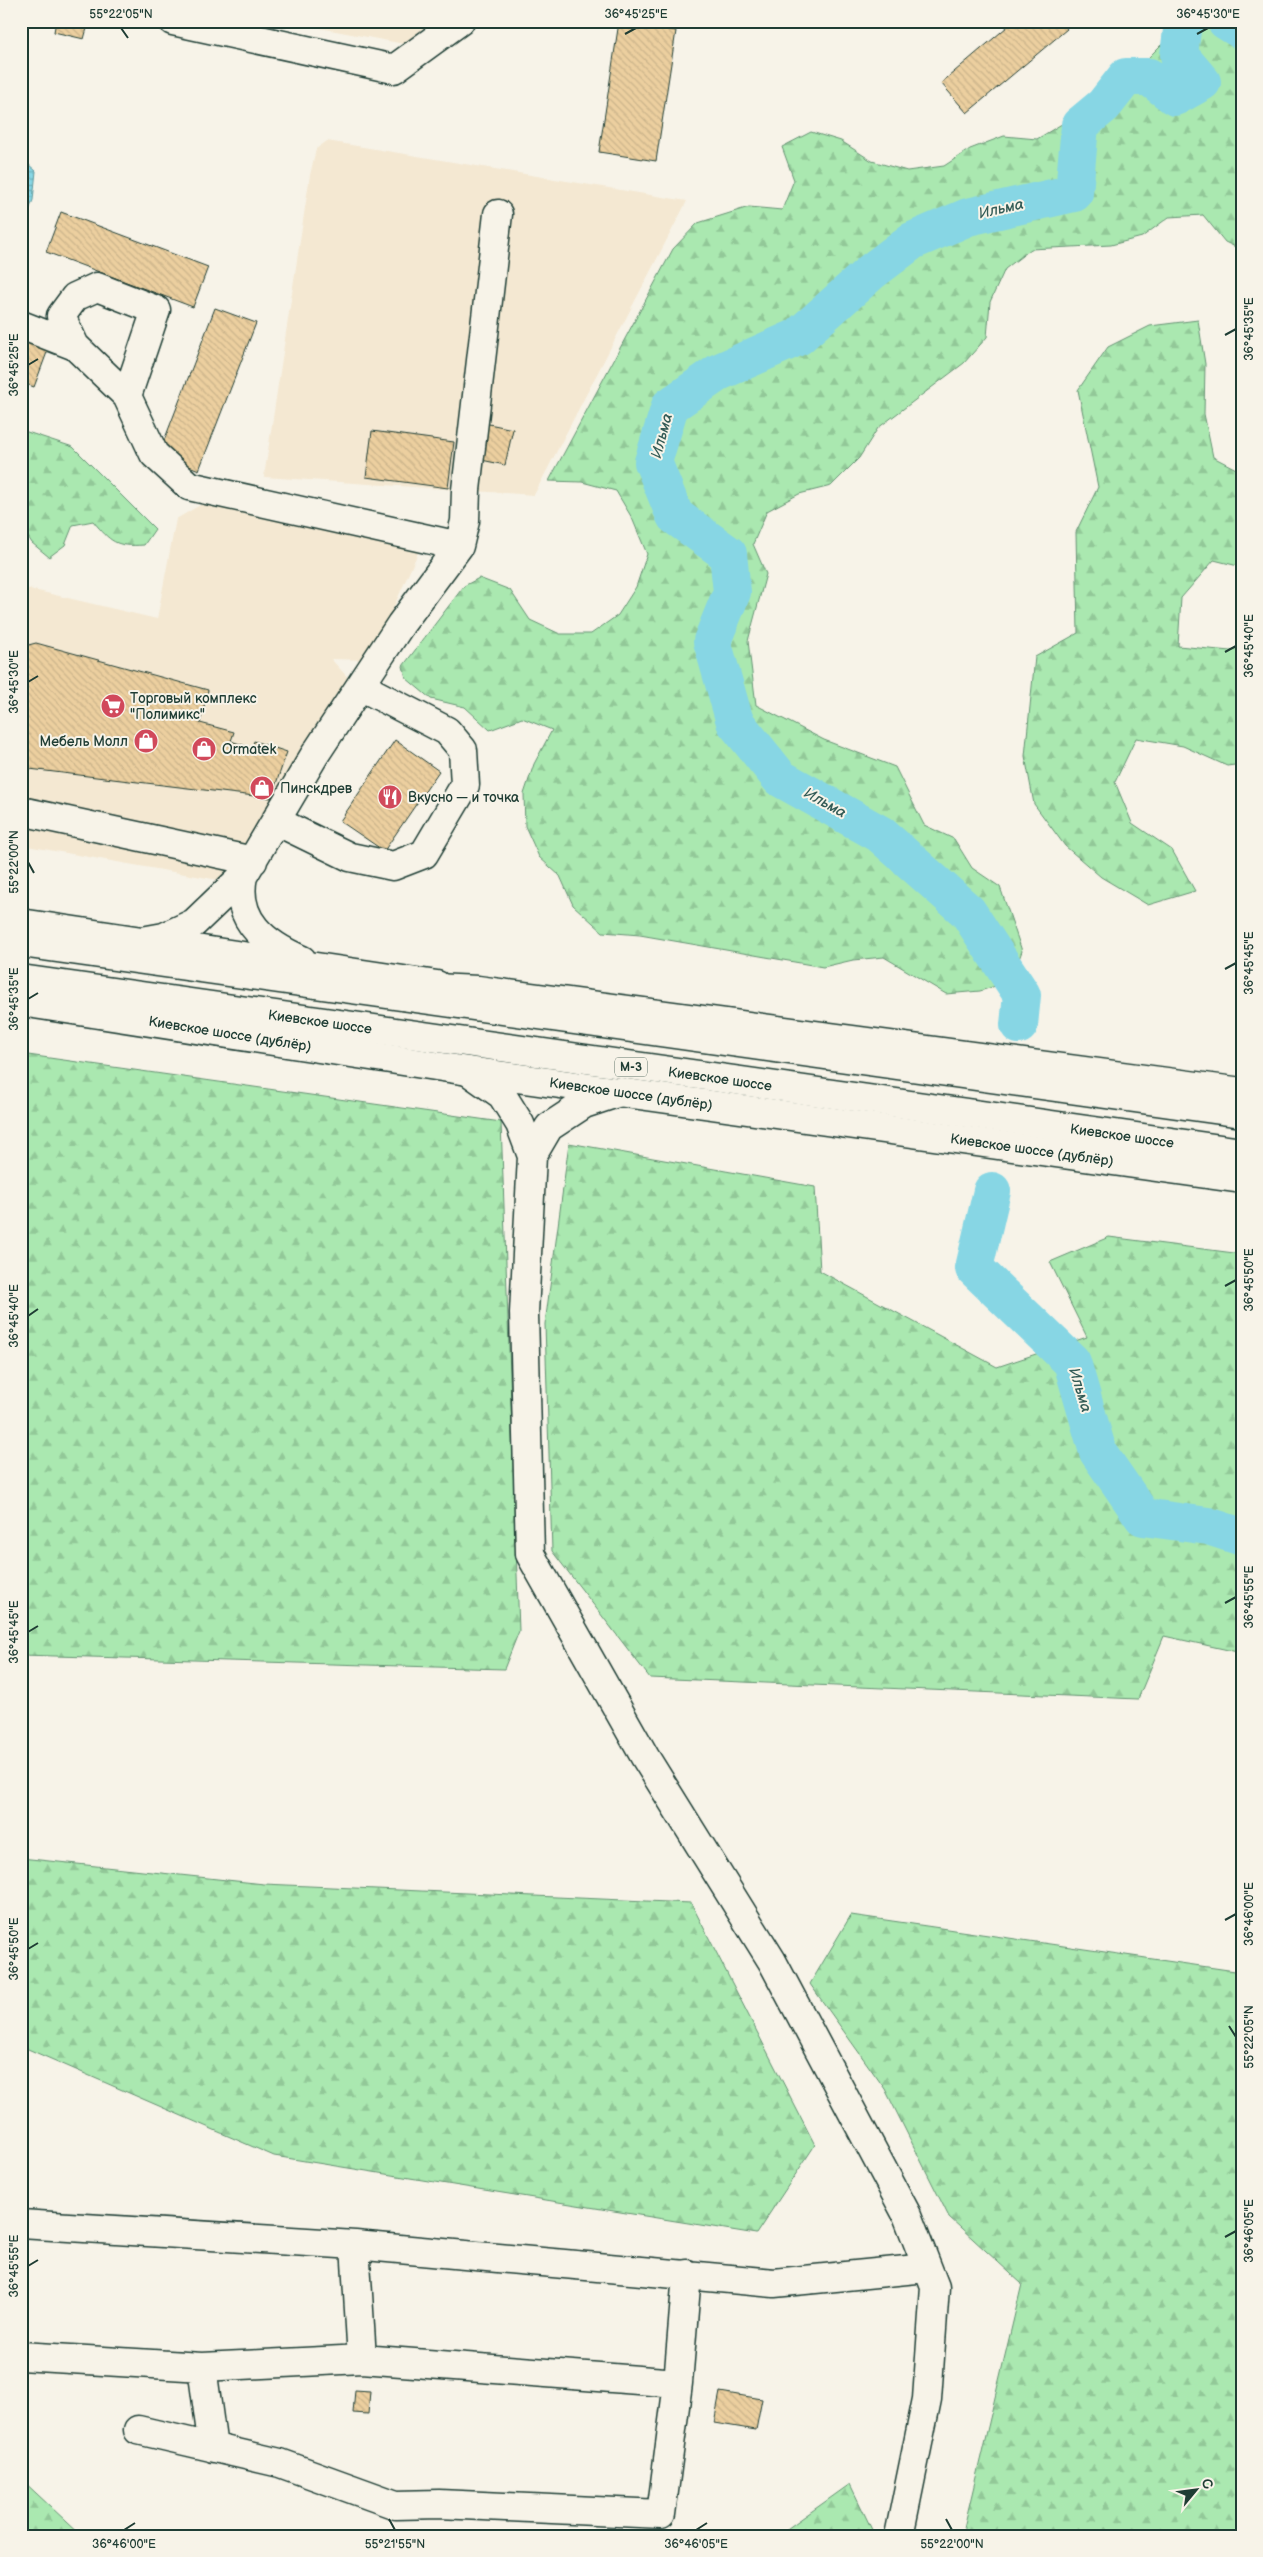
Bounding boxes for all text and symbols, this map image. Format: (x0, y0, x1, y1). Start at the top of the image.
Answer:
text: 55°22'05"N (89, 7, 153, 22)
text: 36°45'25"E (604, 7, 668, 22)
text: 36°45'30"E (1176, 7, 1240, 22)
water label: Ильма (977, 195, 1026, 223)
text: 36°45'35"E (1242, 297, 1257, 361)
text: 36°45'25"E (7, 333, 22, 397)
water label: Ильма (647, 411, 677, 461)
text: 36°45'40"E (1242, 614, 1257, 678)
text: 36°45'30"E (7, 650, 22, 714)
place label: Торговый комплекс "Полимикс" (130, 690, 257, 723)
supermarket icon: Торговый комплекс "Полимикс" (100, 693, 126, 719)
shop icon: Мебель Молл (133, 728, 159, 754)
place label: Мебель Молл (40, 733, 128, 750)
shop icon: Ormatek (191, 736, 217, 762)
place label: Ormatek (222, 741, 276, 758)
shop icon: Пинскдрев (249, 775, 275, 801)
place label: Пинскдрев (280, 780, 353, 797)
restaurant icon: Вкусно — и точка (377, 784, 403, 810)
water label: Ильма (800, 784, 850, 822)
place label: Вкусно — и точка (408, 789, 520, 806)
text: 55°22'00"N (7, 830, 22, 894)
text: 36°45'45"E (1242, 931, 1257, 995)
text: 36°45'35"E (7, 967, 22, 1031)
street label: Киевское шоссе (267, 1006, 373, 1038)
street label: Киевское шоссе (дублёр) (147, 1013, 313, 1055)
road number: М-3 (615, 1058, 647, 1076)
street label: Киевское шоссе (667, 1063, 773, 1095)
street label: Киевское шоссе (дублёр) (548, 1074, 714, 1114)
street label: Киевское шоссе (1069, 1120, 1175, 1152)
street label: Киевское шоссе (дублёр) (949, 1130, 1115, 1170)
text: 36°45'50"E (1242, 1248, 1257, 1312)
text: 36°45'40"E (7, 1284, 22, 1348)
water label: Ильма (1064, 1365, 1096, 1415)
text: 36°45'55"E (1242, 1565, 1257, 1629)
text: 36°45'45"E (7, 1600, 22, 1664)
text: 36°46'00"E (1242, 1882, 1257, 1946)
text: 36°45'50"E (7, 1917, 22, 1981)
text: 55°22'05"N (1242, 2005, 1257, 2069)
text: 36°46'05"E (1242, 2199, 1257, 2263)
text: 36°45'55"E (7, 2234, 22, 2298)
north arrow (1170, 2464, 1220, 2514)
text: С (1197, 2476, 1217, 2493)
text: 36°46'00"E (92, 2537, 156, 2552)
text: 55°21'55"N (365, 2537, 425, 2552)
text: 36°46'05"E (664, 2537, 728, 2552)
text: 55°22'00"N (920, 2537, 984, 2552)

